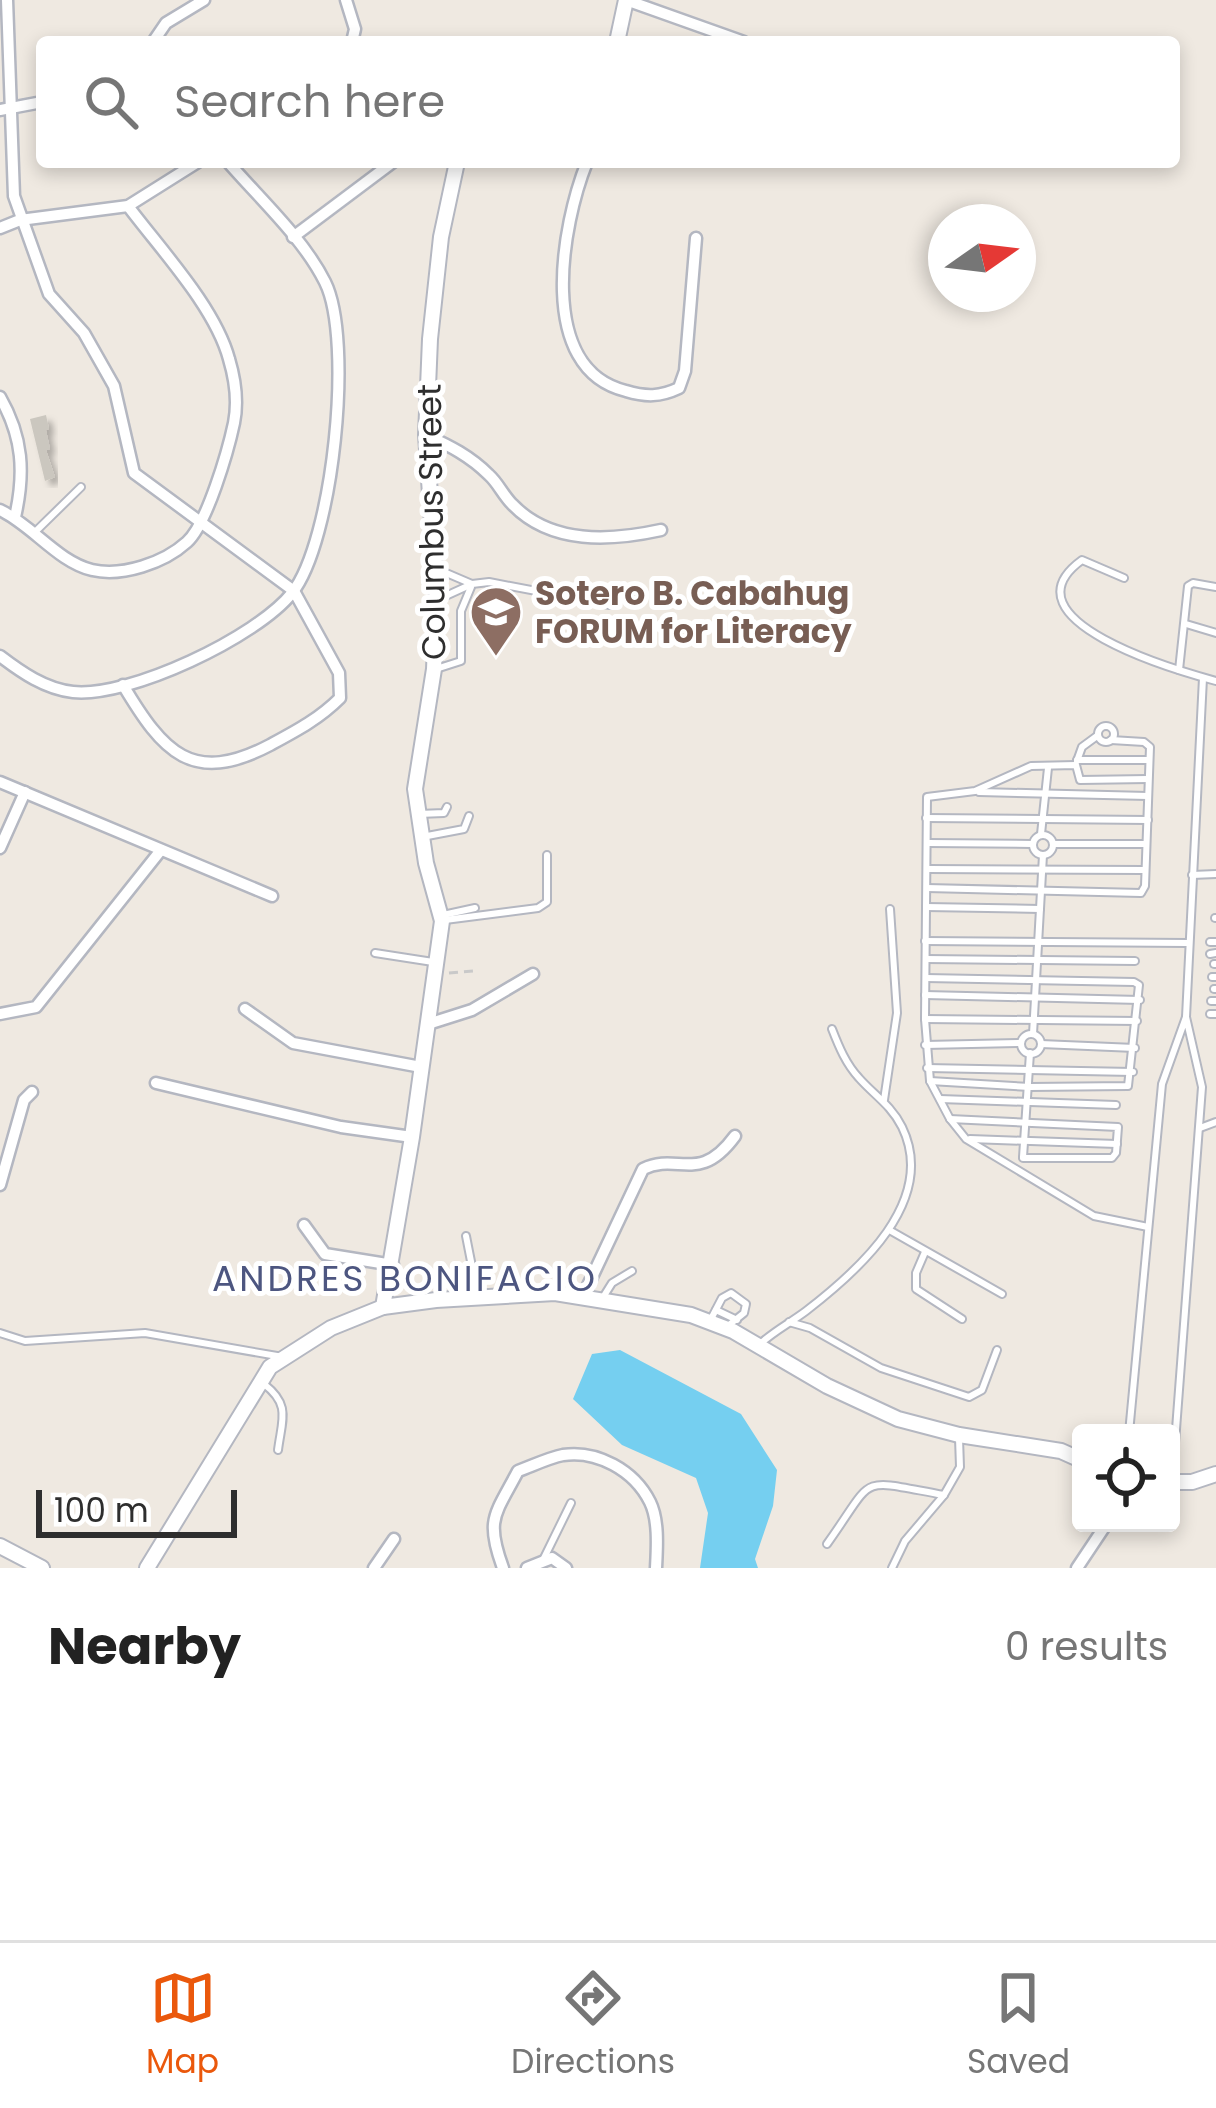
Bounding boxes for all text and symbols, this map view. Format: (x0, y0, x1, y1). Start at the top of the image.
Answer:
search box (36, 36, 1180, 168)
icon: search (78, 69, 144, 135)
text: Search here (174, 70, 445, 133)
north arrow (928, 204, 1036, 312)
street label: Columbus Street (406, 384, 457, 660)
place label: Sotero B. Cabahug FORUM for Literacy (535, 570, 852, 655)
school or university icon: Sotero B. Cabahug FORUM for Literacy (468, 584, 524, 658)
district label: ANDRES BONIFACIO (212, 1253, 598, 1304)
map controls (1072, 1424, 1180, 1532)
button: locate (1072, 1424, 1180, 1532)
scale bar (36, 1484, 237, 1537)
text: 100 m (54, 1487, 149, 1534)
text: Nearby (48, 1610, 241, 1682)
text: 0 results (1005, 1619, 1168, 1674)
tab: Map (146, 1965, 219, 2087)
tab: Directions (511, 1965, 675, 2087)
tab: Saved (967, 1965, 1070, 2087)

